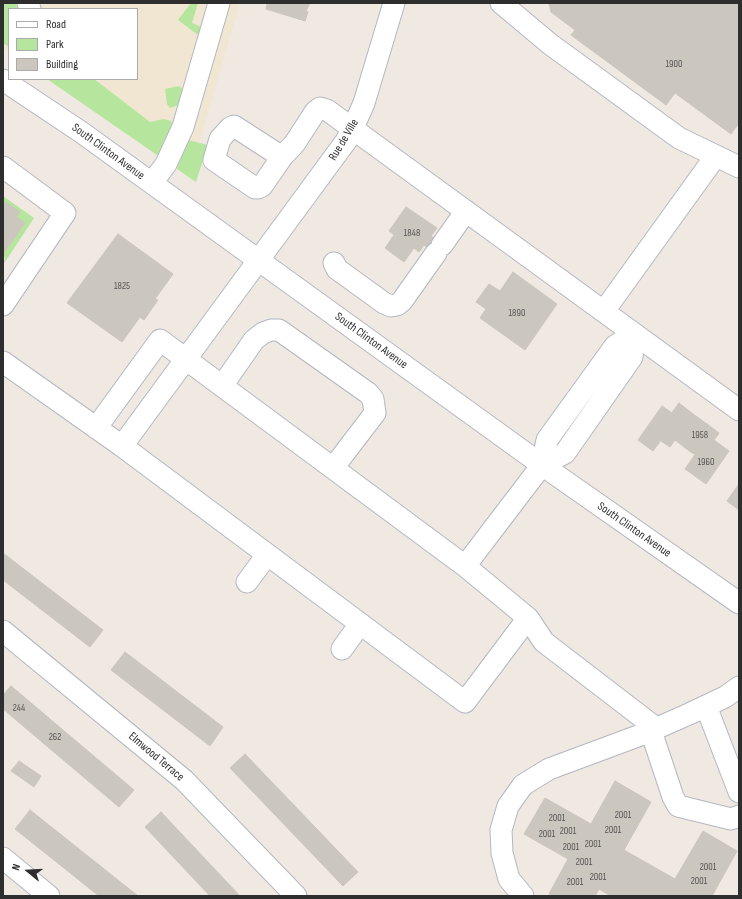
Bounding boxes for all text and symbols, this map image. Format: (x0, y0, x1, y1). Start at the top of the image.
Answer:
legend (8, 8, 138, 80)
text: Road (46, 17, 66, 32)
text: Park (46, 37, 64, 52)
text: Building (46, 57, 78, 72)
house number: 1900 (666, 58, 682, 70)
street label: Rue de Ville (326, 117, 362, 163)
street label: South Clinton Avenue (69, 121, 147, 183)
house number: 1848 (404, 227, 420, 239)
house number: 1825 (114, 280, 130, 292)
house number: 1890 (509, 307, 525, 319)
street label: South Clinton Avenue (332, 310, 410, 372)
house number: 1958 (692, 429, 708, 441)
house number: 1960 (698, 456, 714, 468)
street label: South Clinton Avenue (594, 499, 674, 561)
house number: 244 (13, 702, 25, 714)
street label: Elmwood Terrace (125, 730, 187, 784)
house number: 262 (49, 731, 61, 743)
house number: 2001 (615, 809, 631, 821)
house number: 2001 (549, 812, 565, 824)
house number: 2001 (605, 824, 621, 836)
house number: 2001 (560, 825, 576, 837)
house number: 2001 (539, 828, 555, 840)
house number: 2001 (585, 838, 601, 850)
house number: 2001 (563, 841, 579, 853)
north arrow (8, 851, 48, 891)
house number: 2001 (576, 856, 592, 868)
house number: 2001 (700, 861, 716, 873)
text: N (9, 862, 23, 872)
house number: 2001 (590, 871, 606, 883)
house number: 2001 (691, 875, 707, 887)
house number: 2001 (567, 876, 583, 888)

